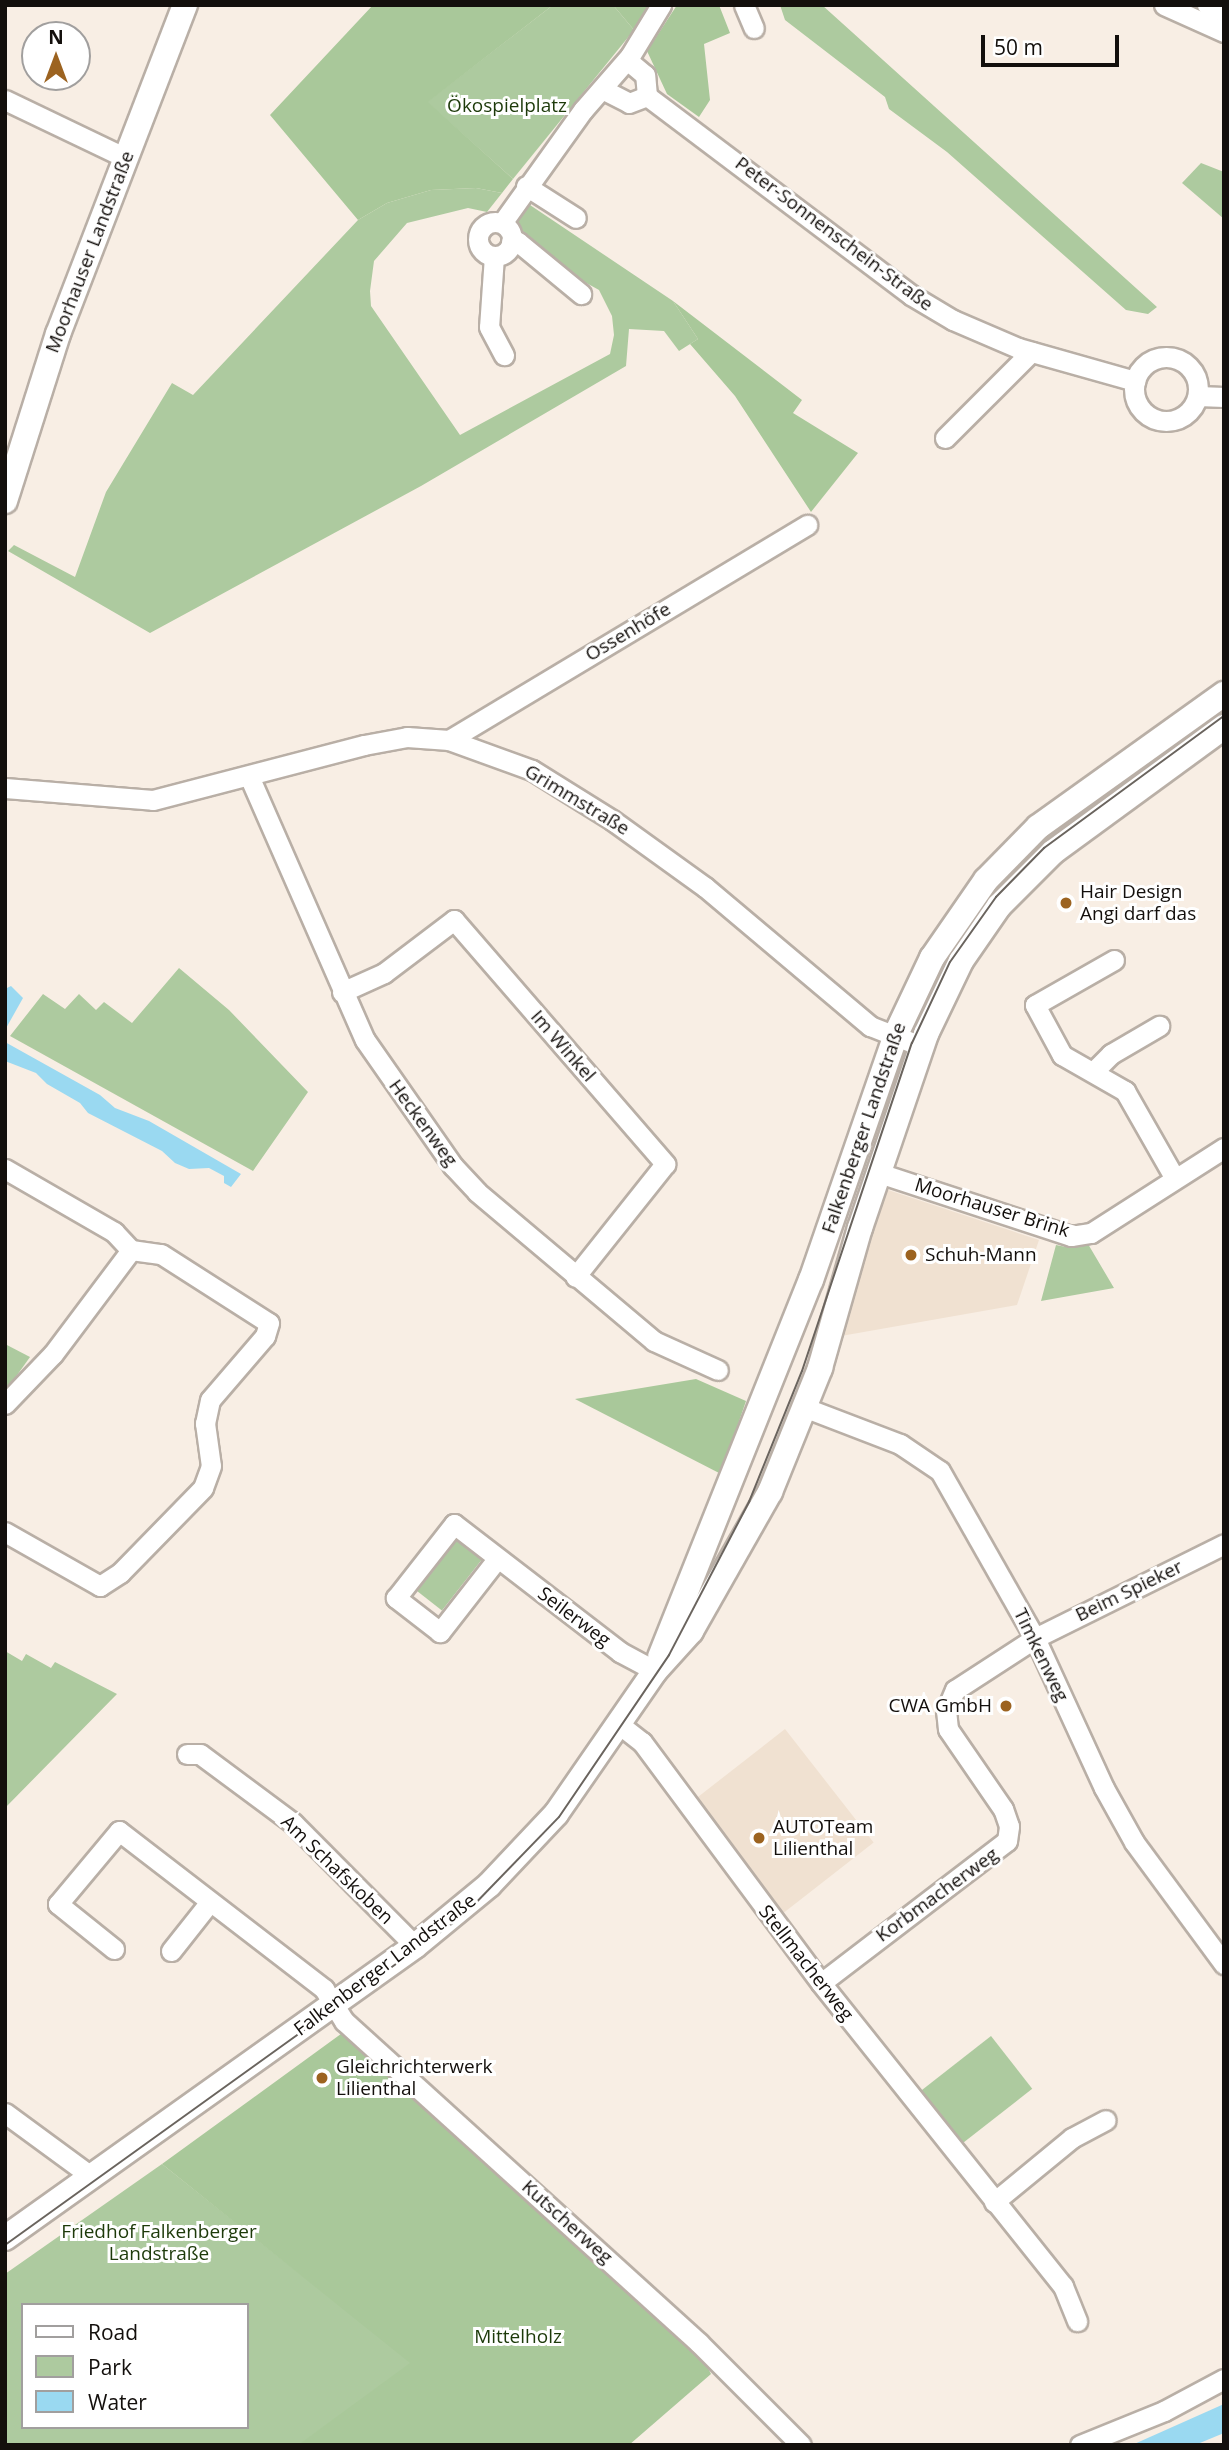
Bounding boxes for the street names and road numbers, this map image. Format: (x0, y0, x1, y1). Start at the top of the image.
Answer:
street label: Moorhauser Landstraße (41, 148, 139, 356)
street label: Peter-Sonnenschein-Straße (731, 152, 937, 316)
street label: Ossenhöfe (581, 598, 675, 666)
street label: Grimmstraße (520, 760, 634, 840)
street label: Im Winkel (526, 1006, 600, 1086)
street label: Falkenberger Landstraße (817, 1020, 911, 1236)
street label: Heckenweg (384, 1075, 462, 1171)
street label: Moorhauser Brink (912, 1174, 1072, 1242)
street label: Beim Spieker (1072, 1555, 1186, 1627)
street label: Seilerweg (533, 1582, 615, 1652)
street label: Timkenweg (1009, 1605, 1073, 1705)
street label: Am Schafskoben (276, 1811, 398, 1929)
street label: Korbmacherweg (871, 1843, 1003, 1947)
street label: Falkenberger Landstraße (290, 1889, 480, 2041)
street label: Stellmacherweg (754, 1901, 858, 2025)
street label: Kutscherweg (517, 2175, 617, 2269)

